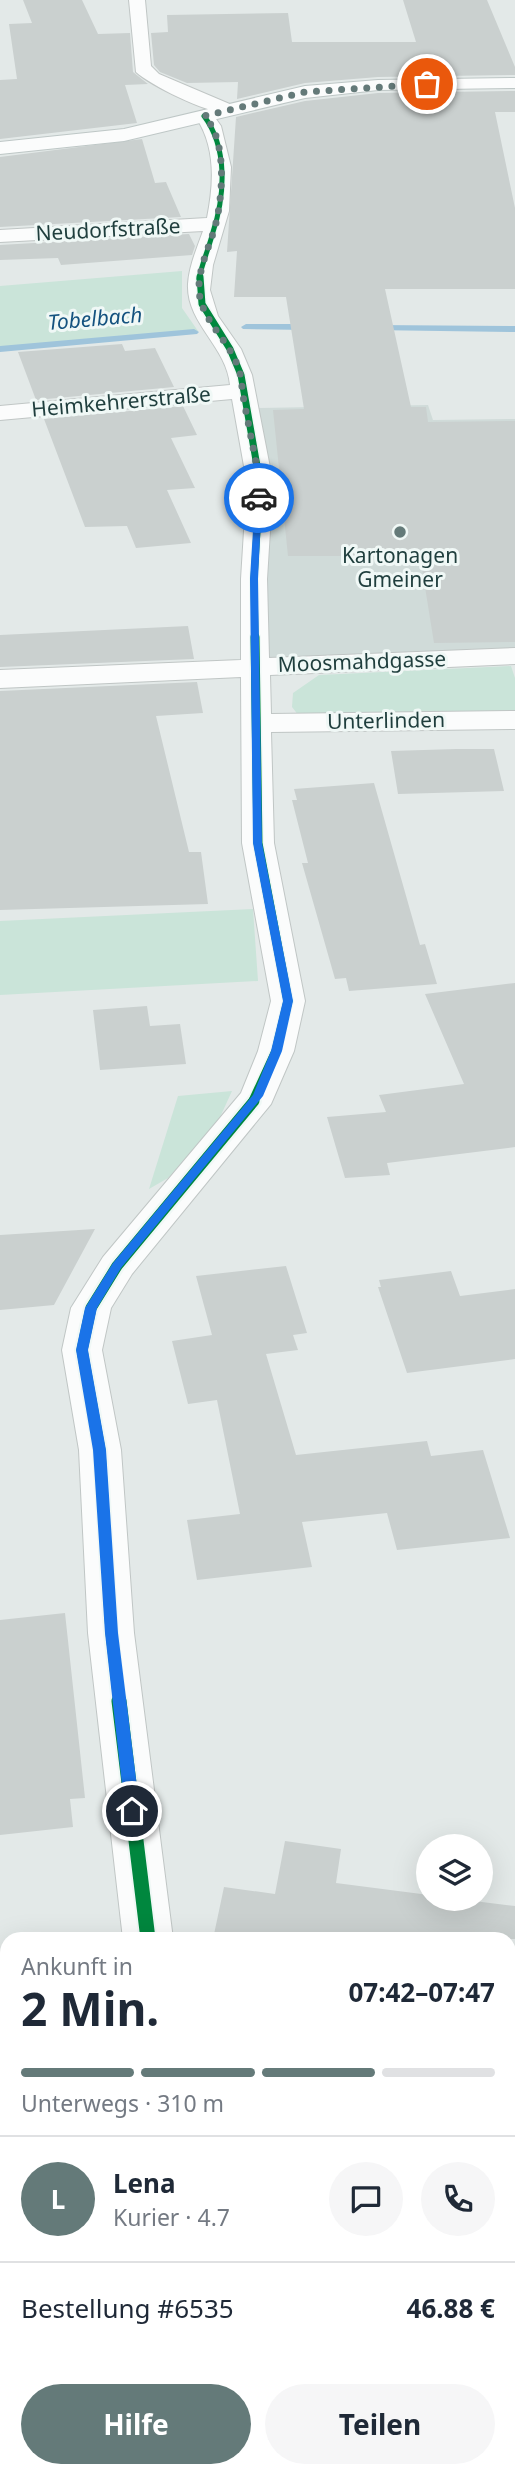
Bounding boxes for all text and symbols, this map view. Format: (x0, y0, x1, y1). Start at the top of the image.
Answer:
pin (397, 54, 457, 114)
icon: bag (408, 65, 446, 103)
street label: Neudorfstraße (35, 211, 181, 247)
water label: Tobelbach (47, 300, 143, 336)
street label: Heimkehrerstraße (30, 379, 212, 423)
courier (224, 463, 294, 533)
icon: car (240, 479, 278, 517)
marker: Kartonagen Gmeiner (392, 524, 408, 540)
place label: Kartonagen Gmeiner (342, 541, 458, 593)
street label: Moosmahdgasse (277, 644, 447, 678)
street label: Unterlinden (327, 705, 445, 735)
pin (102, 1781, 162, 1841)
icon: home (113, 1792, 151, 1830)
map controls (416, 1834, 493, 1911)
button: layers (416, 1834, 493, 1911)
text: Ankunft in (21, 1950, 133, 1982)
text: 07:42–07:47 (348, 1974, 495, 2010)
text: 2 Min. (21, 1977, 159, 2039)
text: Unterwegs · 310 m (21, 2087, 224, 2119)
button: chat (329, 2162, 403, 2236)
button: phone (421, 2162, 495, 2236)
text: Lena (113, 2165, 176, 2201)
text: L (51, 2181, 65, 2217)
text: Kurier · 4.7 (113, 2201, 230, 2233)
text: Bestellung #6535 (21, 2290, 234, 2326)
text: 46.88 € (407, 2290, 495, 2326)
button: Hilfe (21, 2384, 251, 2464)
button: Teilen (265, 2384, 495, 2464)

